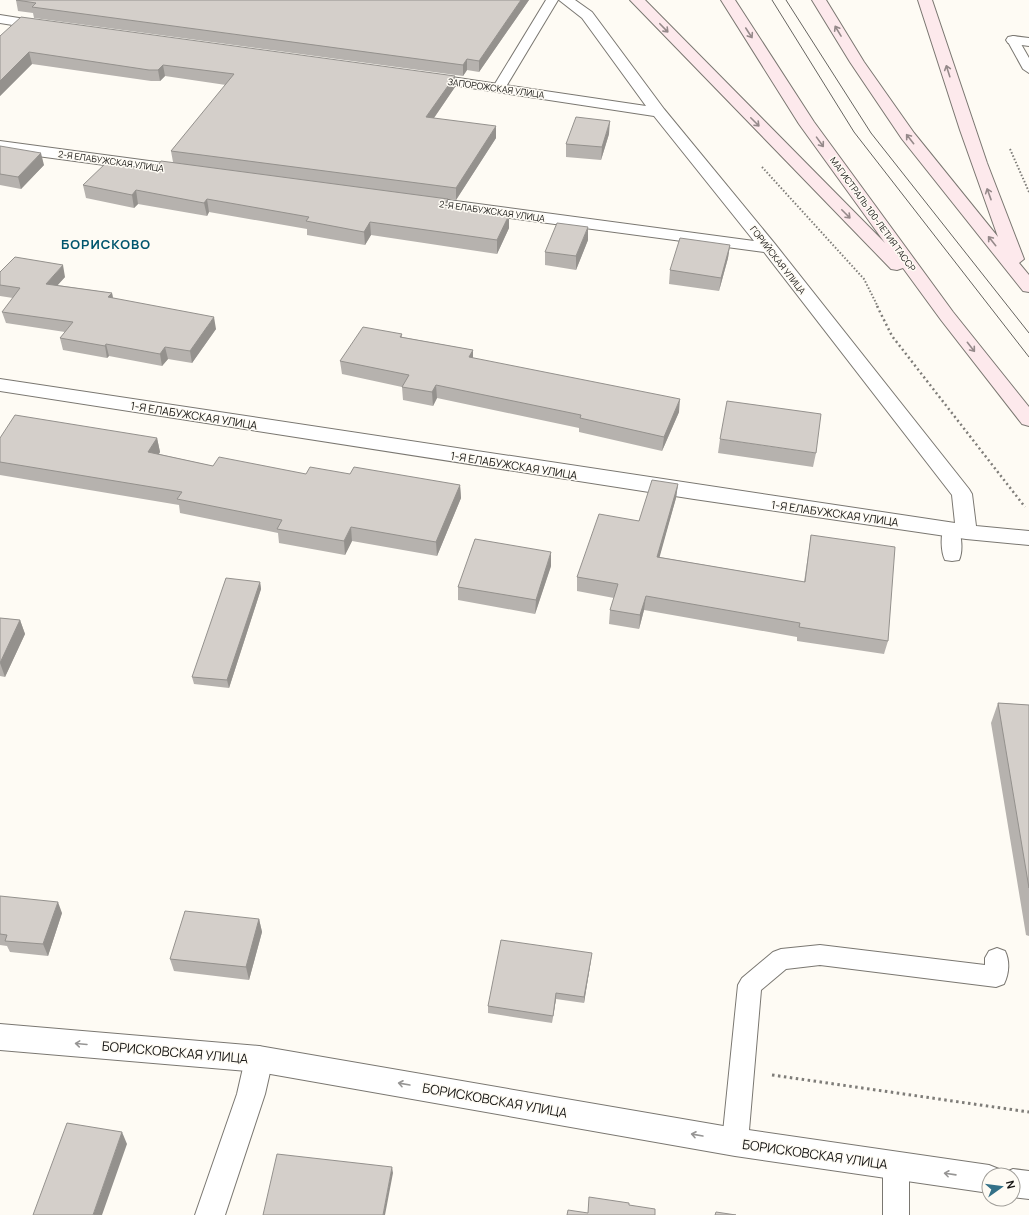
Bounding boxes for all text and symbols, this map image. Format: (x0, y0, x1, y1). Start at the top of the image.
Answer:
one-way arrow (660, 23, 669, 33)
one-way arrow (834, 26, 842, 37)
one-way arrow (745, 27, 753, 38)
one-way arrow (944, 65, 951, 78)
street label: ЗАПОРОЖСКАЯ УЛИЦА (447, 75, 545, 101)
one-way arrow (750, 117, 760, 127)
one-way arrow (906, 134, 915, 145)
one-way arrow (816, 136, 824, 147)
street label: 2-Я ЕЛАБУЖСКАЯ УЛИЦА (57, 147, 165, 175)
street label: МАГИСТРАЛЬ 100-ЛЕТИЯ ТАССР (827, 154, 919, 274)
one-way arrow (984, 189, 992, 201)
street label: 2-Я ЕЛАБУЖСКАЯ УЛИЦА (438, 197, 546, 225)
one-way arrow (841, 209, 851, 219)
street label: ГОРИЙСКАЯ УЛИЦА (747, 223, 809, 297)
district label: БОРИСКОВО (61, 235, 151, 253)
one-way arrow (987, 235, 996, 246)
one-way arrow (967, 341, 976, 352)
street label: 1-Я ЕЛАБУЖСКАЯ УЛИЦА (129, 398, 259, 432)
street label: 1-Я ЕЛАБУЖСКАЯ УЛИЦА (449, 448, 579, 482)
street label: 1-Я ЕЛАБУЖСКАЯ УЛИЦА (770, 497, 900, 529)
street label: БОРИСКОВСКАЯ УЛИЦА (101, 1037, 249, 1067)
one-way arrow (74, 1041, 87, 1048)
street label: БОРИСКОВСКАЯ УЛИЦА (421, 1078, 569, 1122)
one-way arrow (398, 1080, 411, 1088)
one-way arrow (691, 1131, 704, 1139)
street label: БОРИСКОВСКАЯ УЛИЦА (741, 1135, 889, 1173)
north arrow (981, 1167, 1021, 1207)
one-way arrow (944, 1170, 957, 1178)
text: N (1003, 1179, 1019, 1190)

